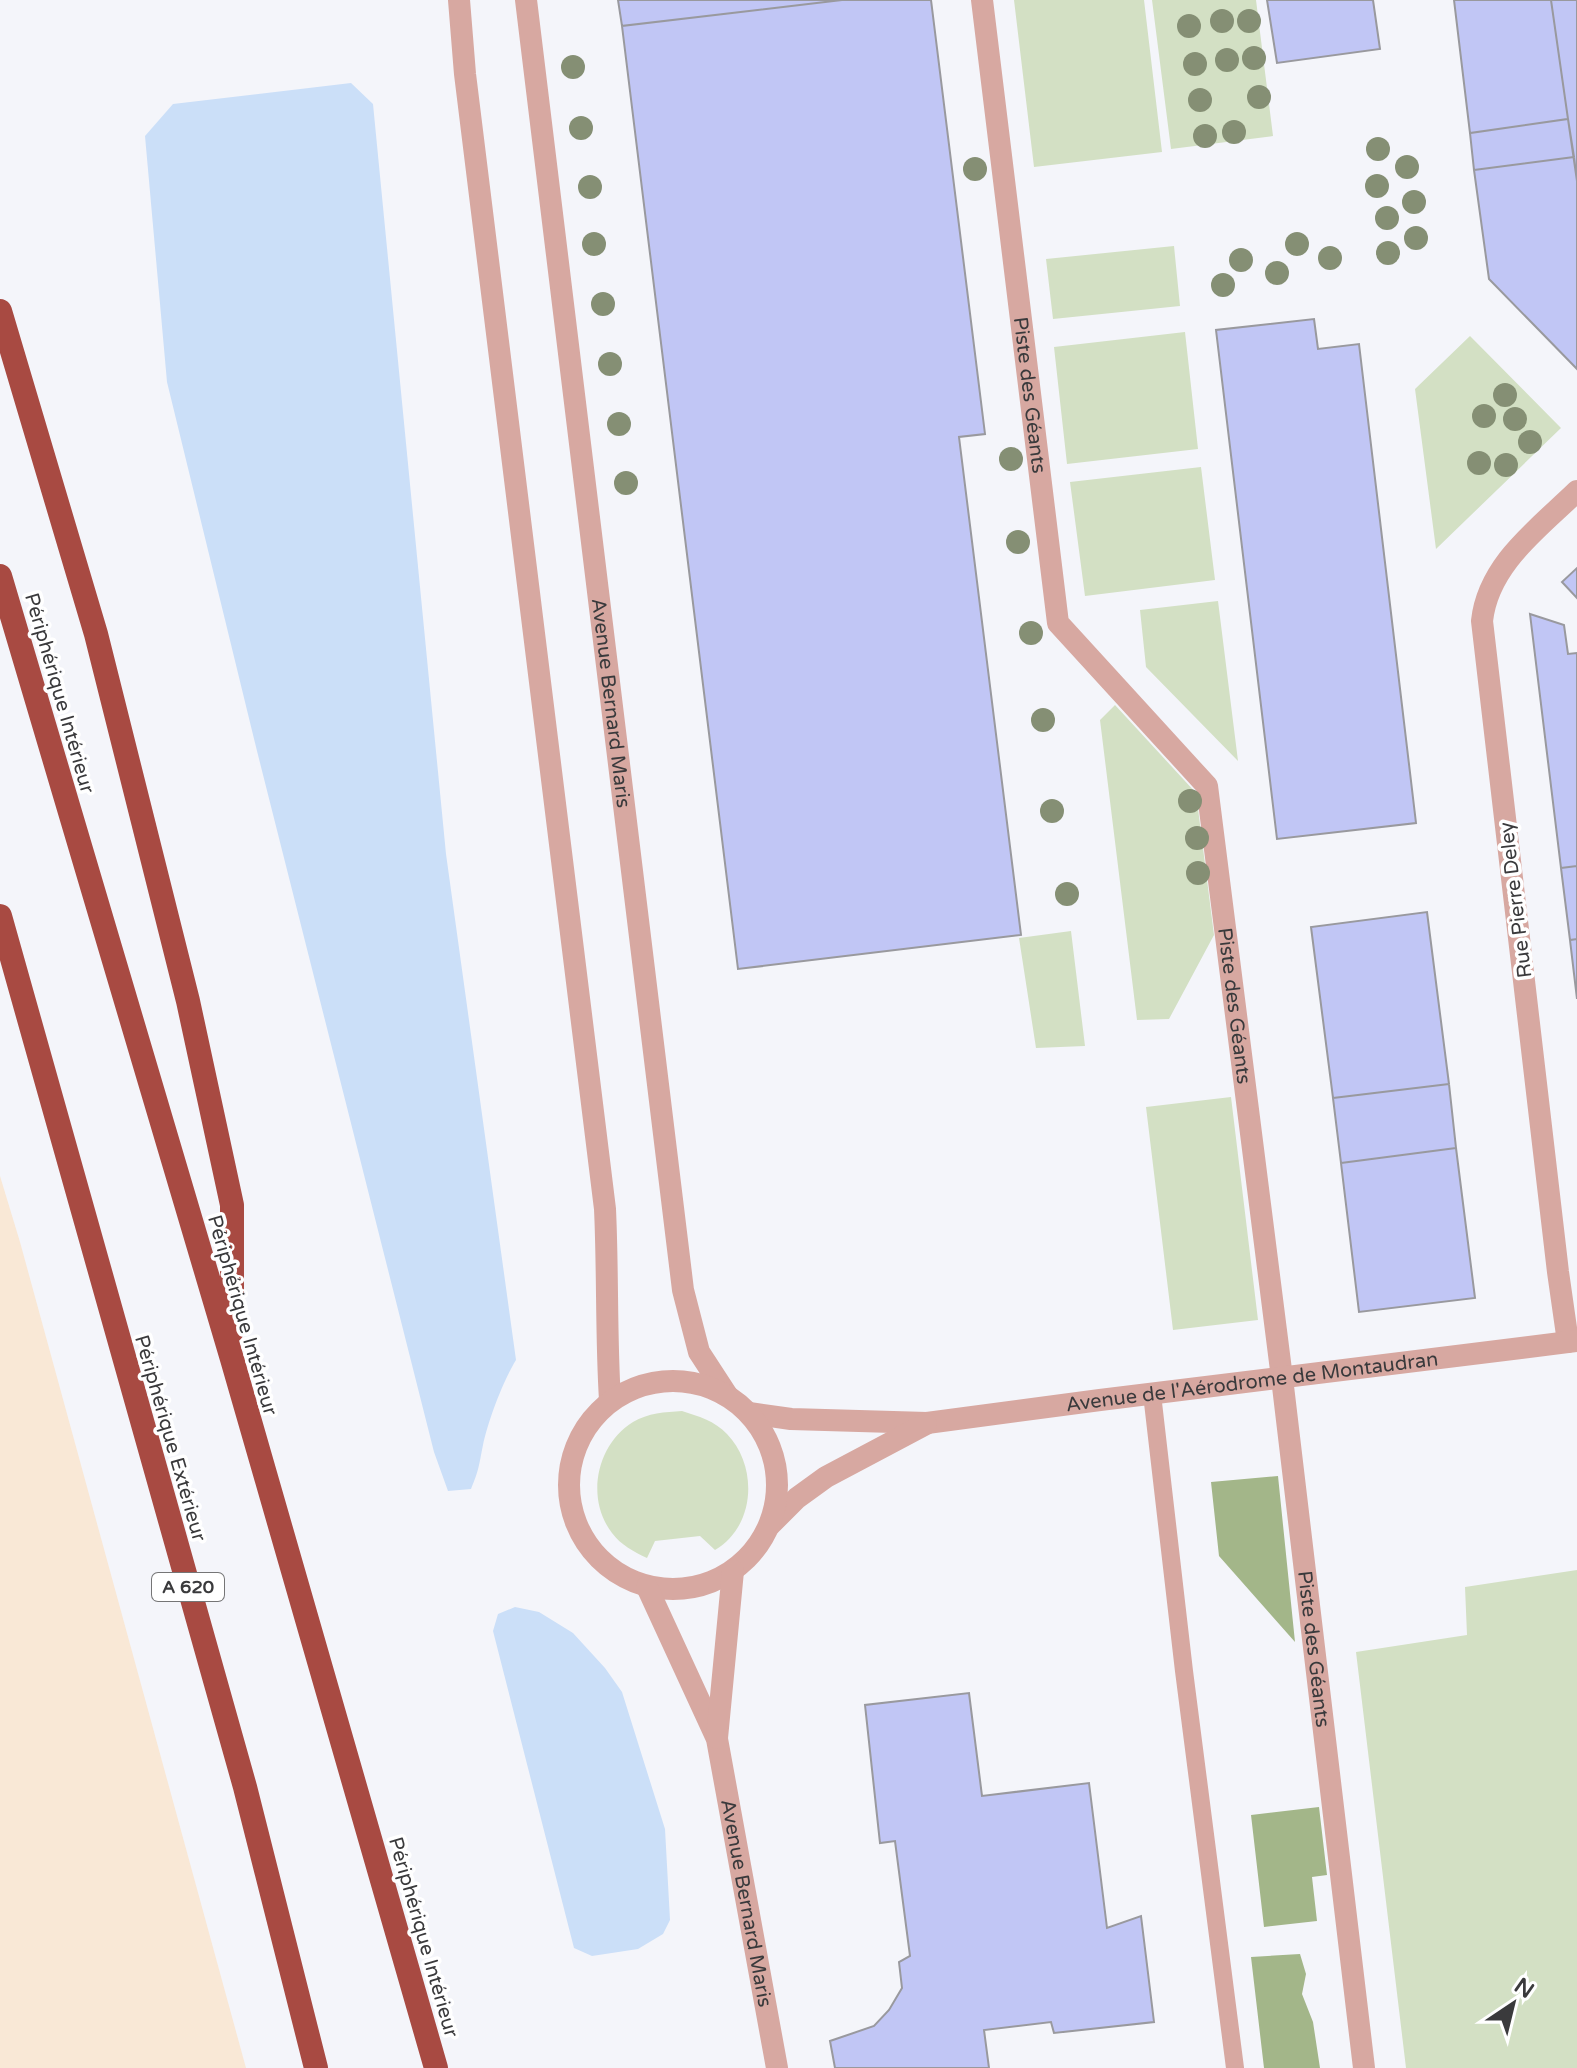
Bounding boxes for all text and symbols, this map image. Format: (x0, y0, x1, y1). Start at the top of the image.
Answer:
street label: Piste des Géants (1008, 316, 1051, 475)
street label: Périphérique Intérieur (19, 590, 99, 797)
street label: Avenue Bernard Maris (586, 597, 635, 809)
street label: Rue Pierre Deley (1494, 820, 1537, 979)
street label: Piste des Géants (1212, 926, 1256, 1086)
street label: Périphérique Intérieur (202, 1212, 282, 1419)
street label: Périphérique Extérieur (129, 1332, 211, 1544)
street label: Avenue de l'Aérodrome de Montaudran (1064, 1347, 1440, 1417)
street label: Piste des Géants (1292, 1569, 1334, 1729)
road number: A 620 (152, 1573, 224, 1601)
street label: Avenue Bernard Maris (715, 1797, 777, 2009)
street label: Périphérique Intérieur (383, 1834, 463, 2041)
north arrow (1473, 1964, 1553, 2044)
text: N (1509, 1973, 1539, 2004)

